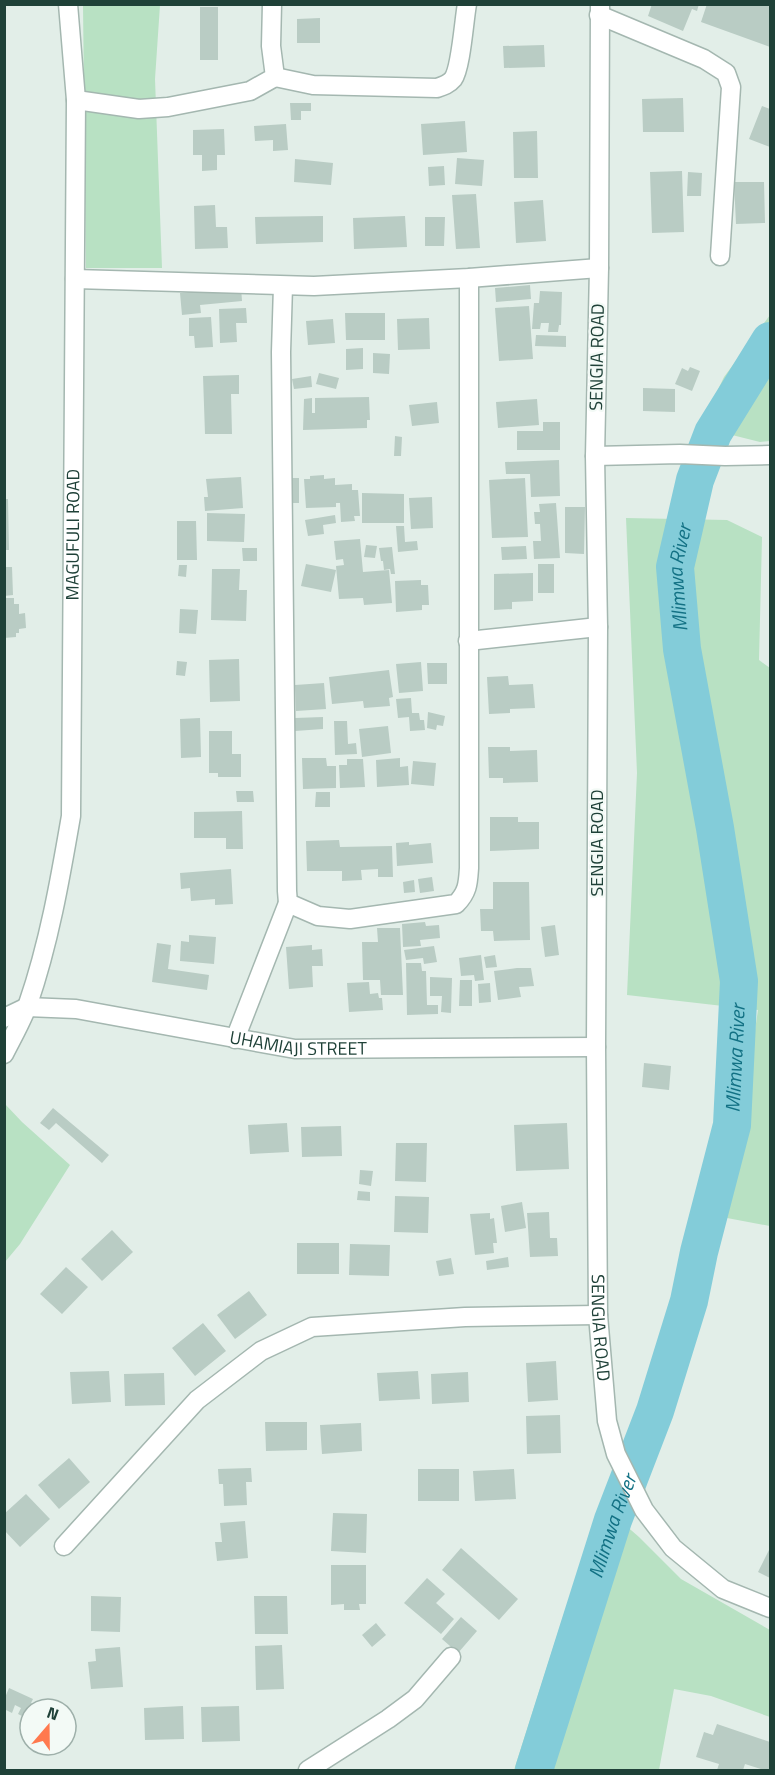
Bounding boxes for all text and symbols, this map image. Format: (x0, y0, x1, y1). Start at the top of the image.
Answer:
street label: SENGIA ROAD (582, 303, 611, 411)
street label: MAGUFULI ROAD (59, 469, 86, 600)
water label: Mlimwa River (659, 519, 700, 633)
street label: SENGIA ROAD (583, 789, 610, 897)
water label: Mlimwa River (717, 1001, 753, 1113)
street label: UHAMIAJI STREET (228, 1023, 367, 1062)
street label: SENGIA ROAD (585, 1274, 618, 1382)
water label: Mlimwa River (580, 1467, 645, 1582)
north arrow (18, 1697, 78, 1757)
text: N (44, 1700, 62, 1726)

